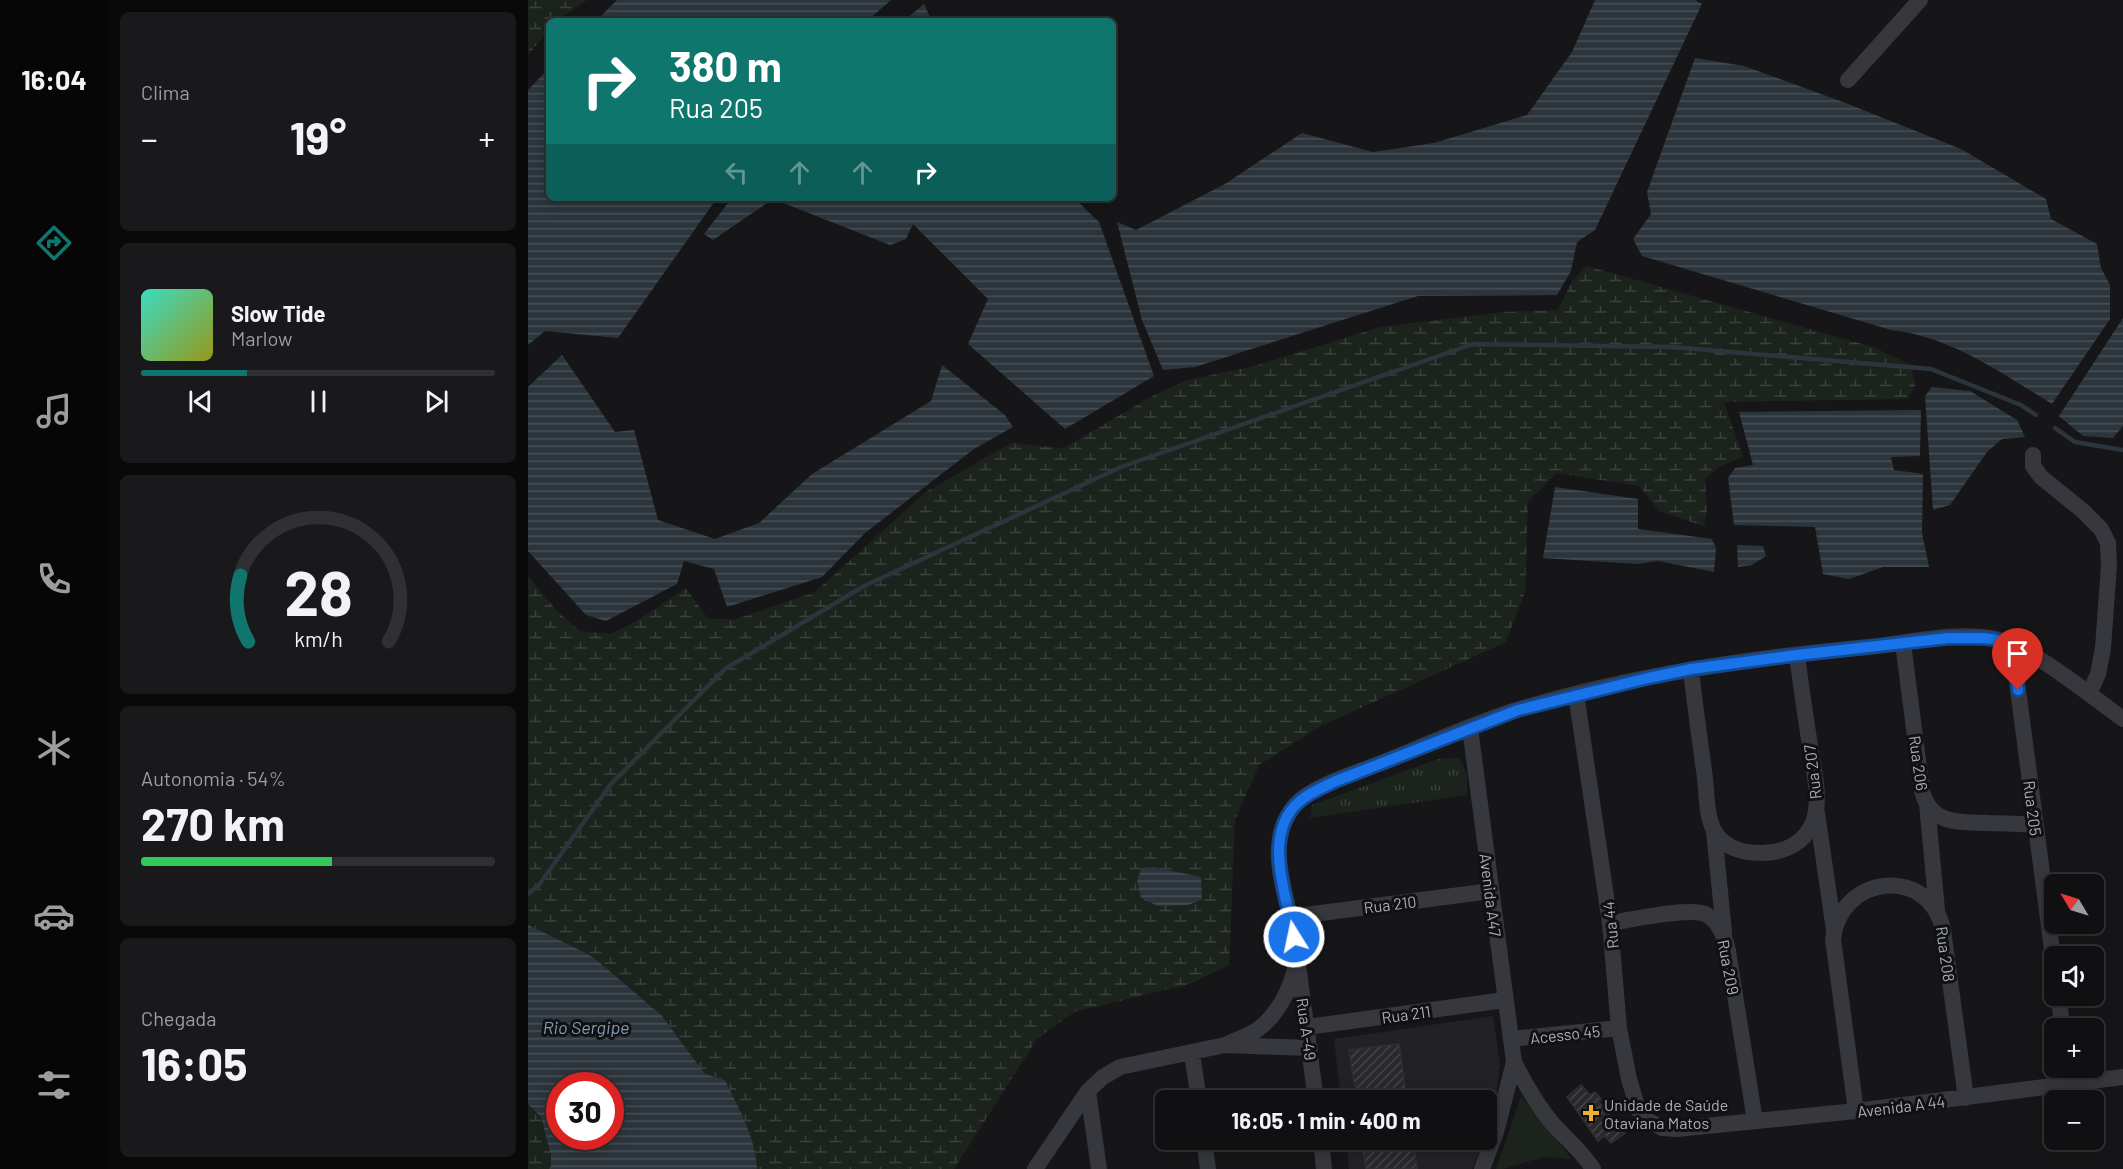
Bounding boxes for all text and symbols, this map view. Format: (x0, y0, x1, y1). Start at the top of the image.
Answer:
text: 380 m (669, 40, 782, 90)
icon: right (570, 42, 648, 120)
text: 16:04 (21, 63, 87, 95)
text: Clima (141, 80, 190, 104)
text: Rua 205 (669, 91, 763, 123)
text: 19° (290, 110, 346, 164)
text: − (141, 118, 158, 158)
text: + (479, 118, 495, 158)
icon: left (720, 156, 753, 189)
icon: ahead (783, 156, 816, 189)
icon: ahead (846, 156, 879, 189)
icon: right (909, 156, 942, 189)
icon: directions (33, 222, 75, 264)
text: Slow Tide (231, 300, 326, 326)
text: Marlow (231, 326, 292, 350)
icon: previous (184, 385, 217, 418)
icon: pause (302, 385, 335, 418)
icon: next (420, 385, 453, 418)
icon: music (33, 390, 75, 432)
text: 28 (284, 554, 352, 628)
icon: phone (33, 558, 75, 600)
text: km/h (294, 626, 342, 651)
pin (1992, 628, 2043, 690)
icon: arrive (2001, 637, 2034, 670)
icon: climate (33, 727, 75, 769)
street label: Rua 206 (1906, 734, 1932, 792)
street label: Rua 207 (1799, 743, 1825, 800)
text: Autonomia · 54% (141, 766, 286, 790)
street label: Rua 205 (2020, 779, 2046, 837)
text: 270 km (141, 796, 285, 850)
street label: Avenida A47 (1476, 852, 1506, 938)
north arrow (2044, 874, 2104, 934)
map controls (2044, 874, 2104, 1150)
street label: Rua 210 (1363, 891, 1417, 917)
icon: car (33, 895, 75, 937)
street label: Rua 44 (1598, 900, 1622, 950)
position arrow (1262, 905, 1326, 969)
street label: Rua 208 (1933, 925, 1959, 983)
street label: Rua 209 (1714, 938, 1744, 996)
button: sound (2044, 946, 2104, 1006)
street label: Rua A-49 (1293, 997, 1321, 1061)
street label: Rua 211 (1380, 1001, 1432, 1027)
text: Chegada (141, 1006, 217, 1030)
water label: Rio Sergipe (543, 1016, 629, 1038)
button: + (2044, 1018, 2104, 1078)
street label: Acesso 45 (1529, 1021, 1601, 1047)
text: 16:05 (141, 1036, 247, 1090)
icon: filters (33, 1064, 75, 1106)
speed limit sign: 30 (546, 1072, 624, 1150)
button: − (2044, 1090, 2104, 1150)
street label: Avenida A 44 (1856, 1091, 1946, 1121)
place label: Unidade de Saúde Otaviana Matos (1604, 1095, 1728, 1132)
marker: Unidade de Saúde Otaviana Matos (1582, 1104, 1600, 1122)
text: 16:05 · 1 min · 400 m (1231, 1107, 1421, 1133)

